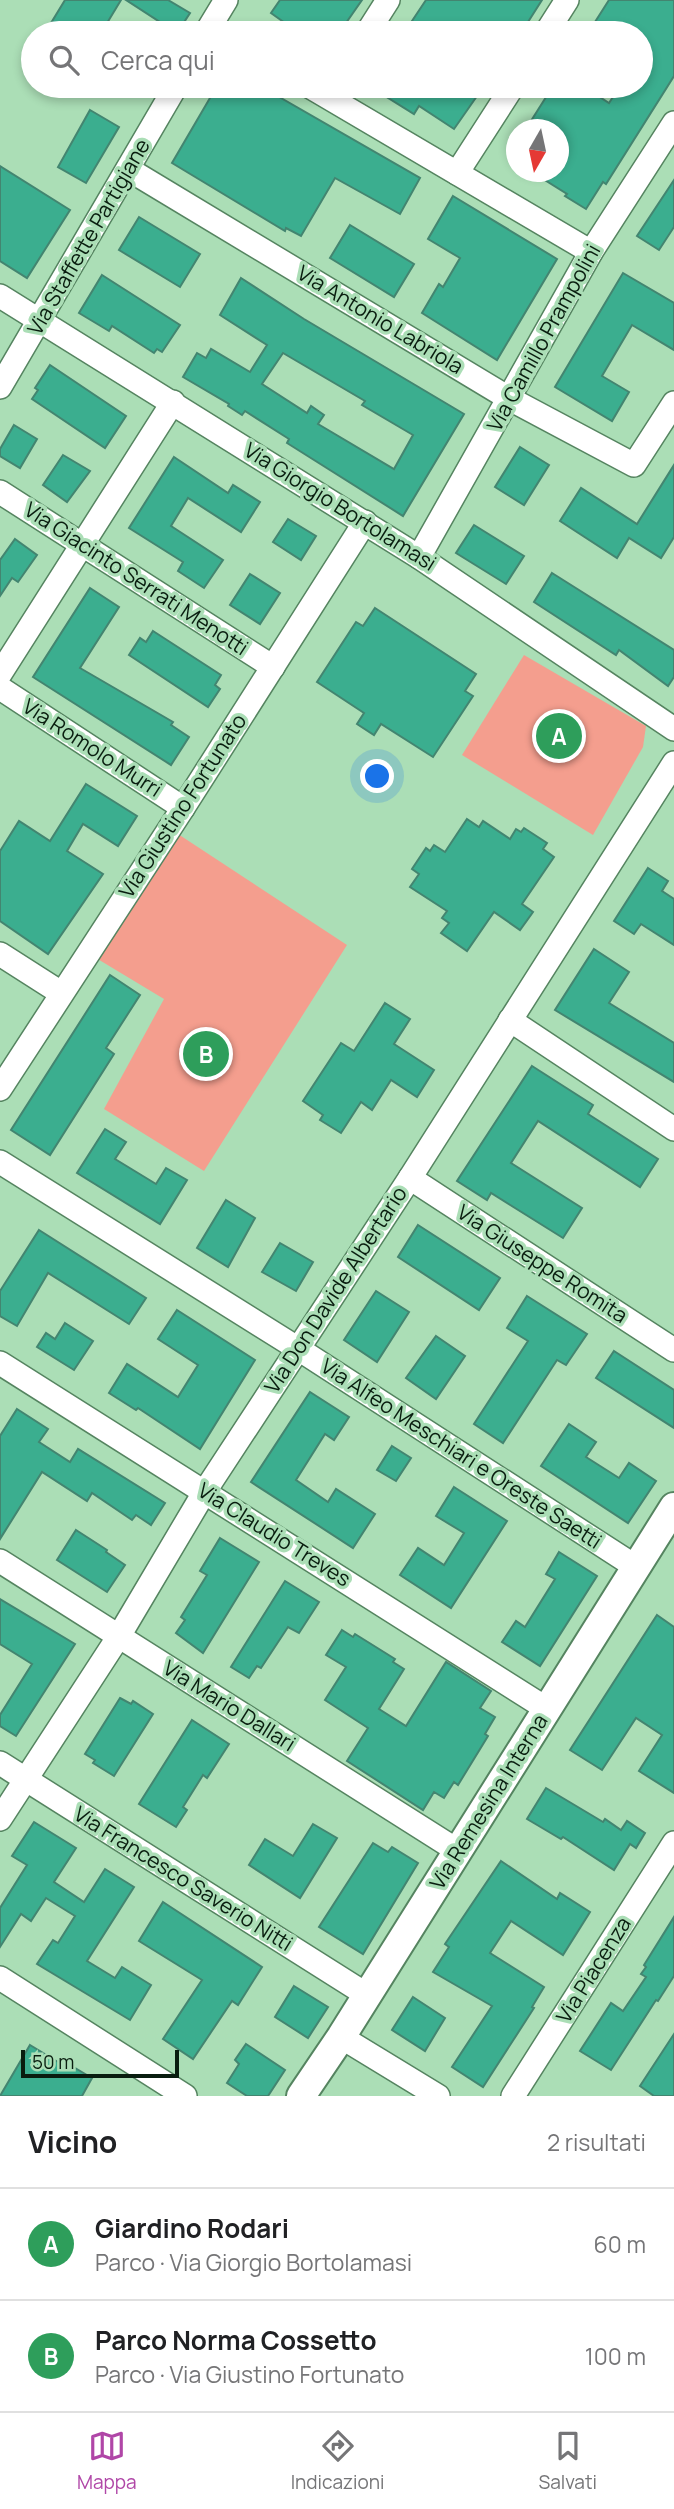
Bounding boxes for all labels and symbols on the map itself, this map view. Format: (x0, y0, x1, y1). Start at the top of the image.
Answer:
north arrow (506, 119, 569, 182)
street label: Via Staffette Partigiane (20, 133, 156, 340)
street label: Via Camillo Prampolini (480, 239, 606, 436)
street label: Via Antonio Labriola (292, 258, 469, 380)
street label: Via Giorgio Bortolamasi (239, 436, 442, 577)
street label: Via Giacinto Serrati Menotti (19, 495, 254, 661)
street label: Via Romolo Murri (18, 692, 167, 803)
street label: Via Giustino Fortunato (112, 708, 252, 903)
pin: A (536, 710, 582, 762)
your location (360, 759, 394, 793)
pin: B (183, 1028, 229, 1080)
street label: Via Don Davide Albertario (258, 1181, 413, 1398)
street label: Via Giuseppe Romita (452, 1198, 633, 1329)
street label: Via Alfeo Meschiari e Oreste Saetti (316, 1352, 607, 1555)
street label: Via Claudio Treves (193, 1476, 356, 1592)
street label: Via Mario Dallari (158, 1653, 301, 1757)
street label: Via Remesina Interna (423, 1708, 554, 1894)
street label: Via Francesco Saverio Nitti (69, 1799, 298, 1957)
street label: Via Piacenza (549, 1911, 637, 2028)
scale bar (21, 2047, 178, 2079)

